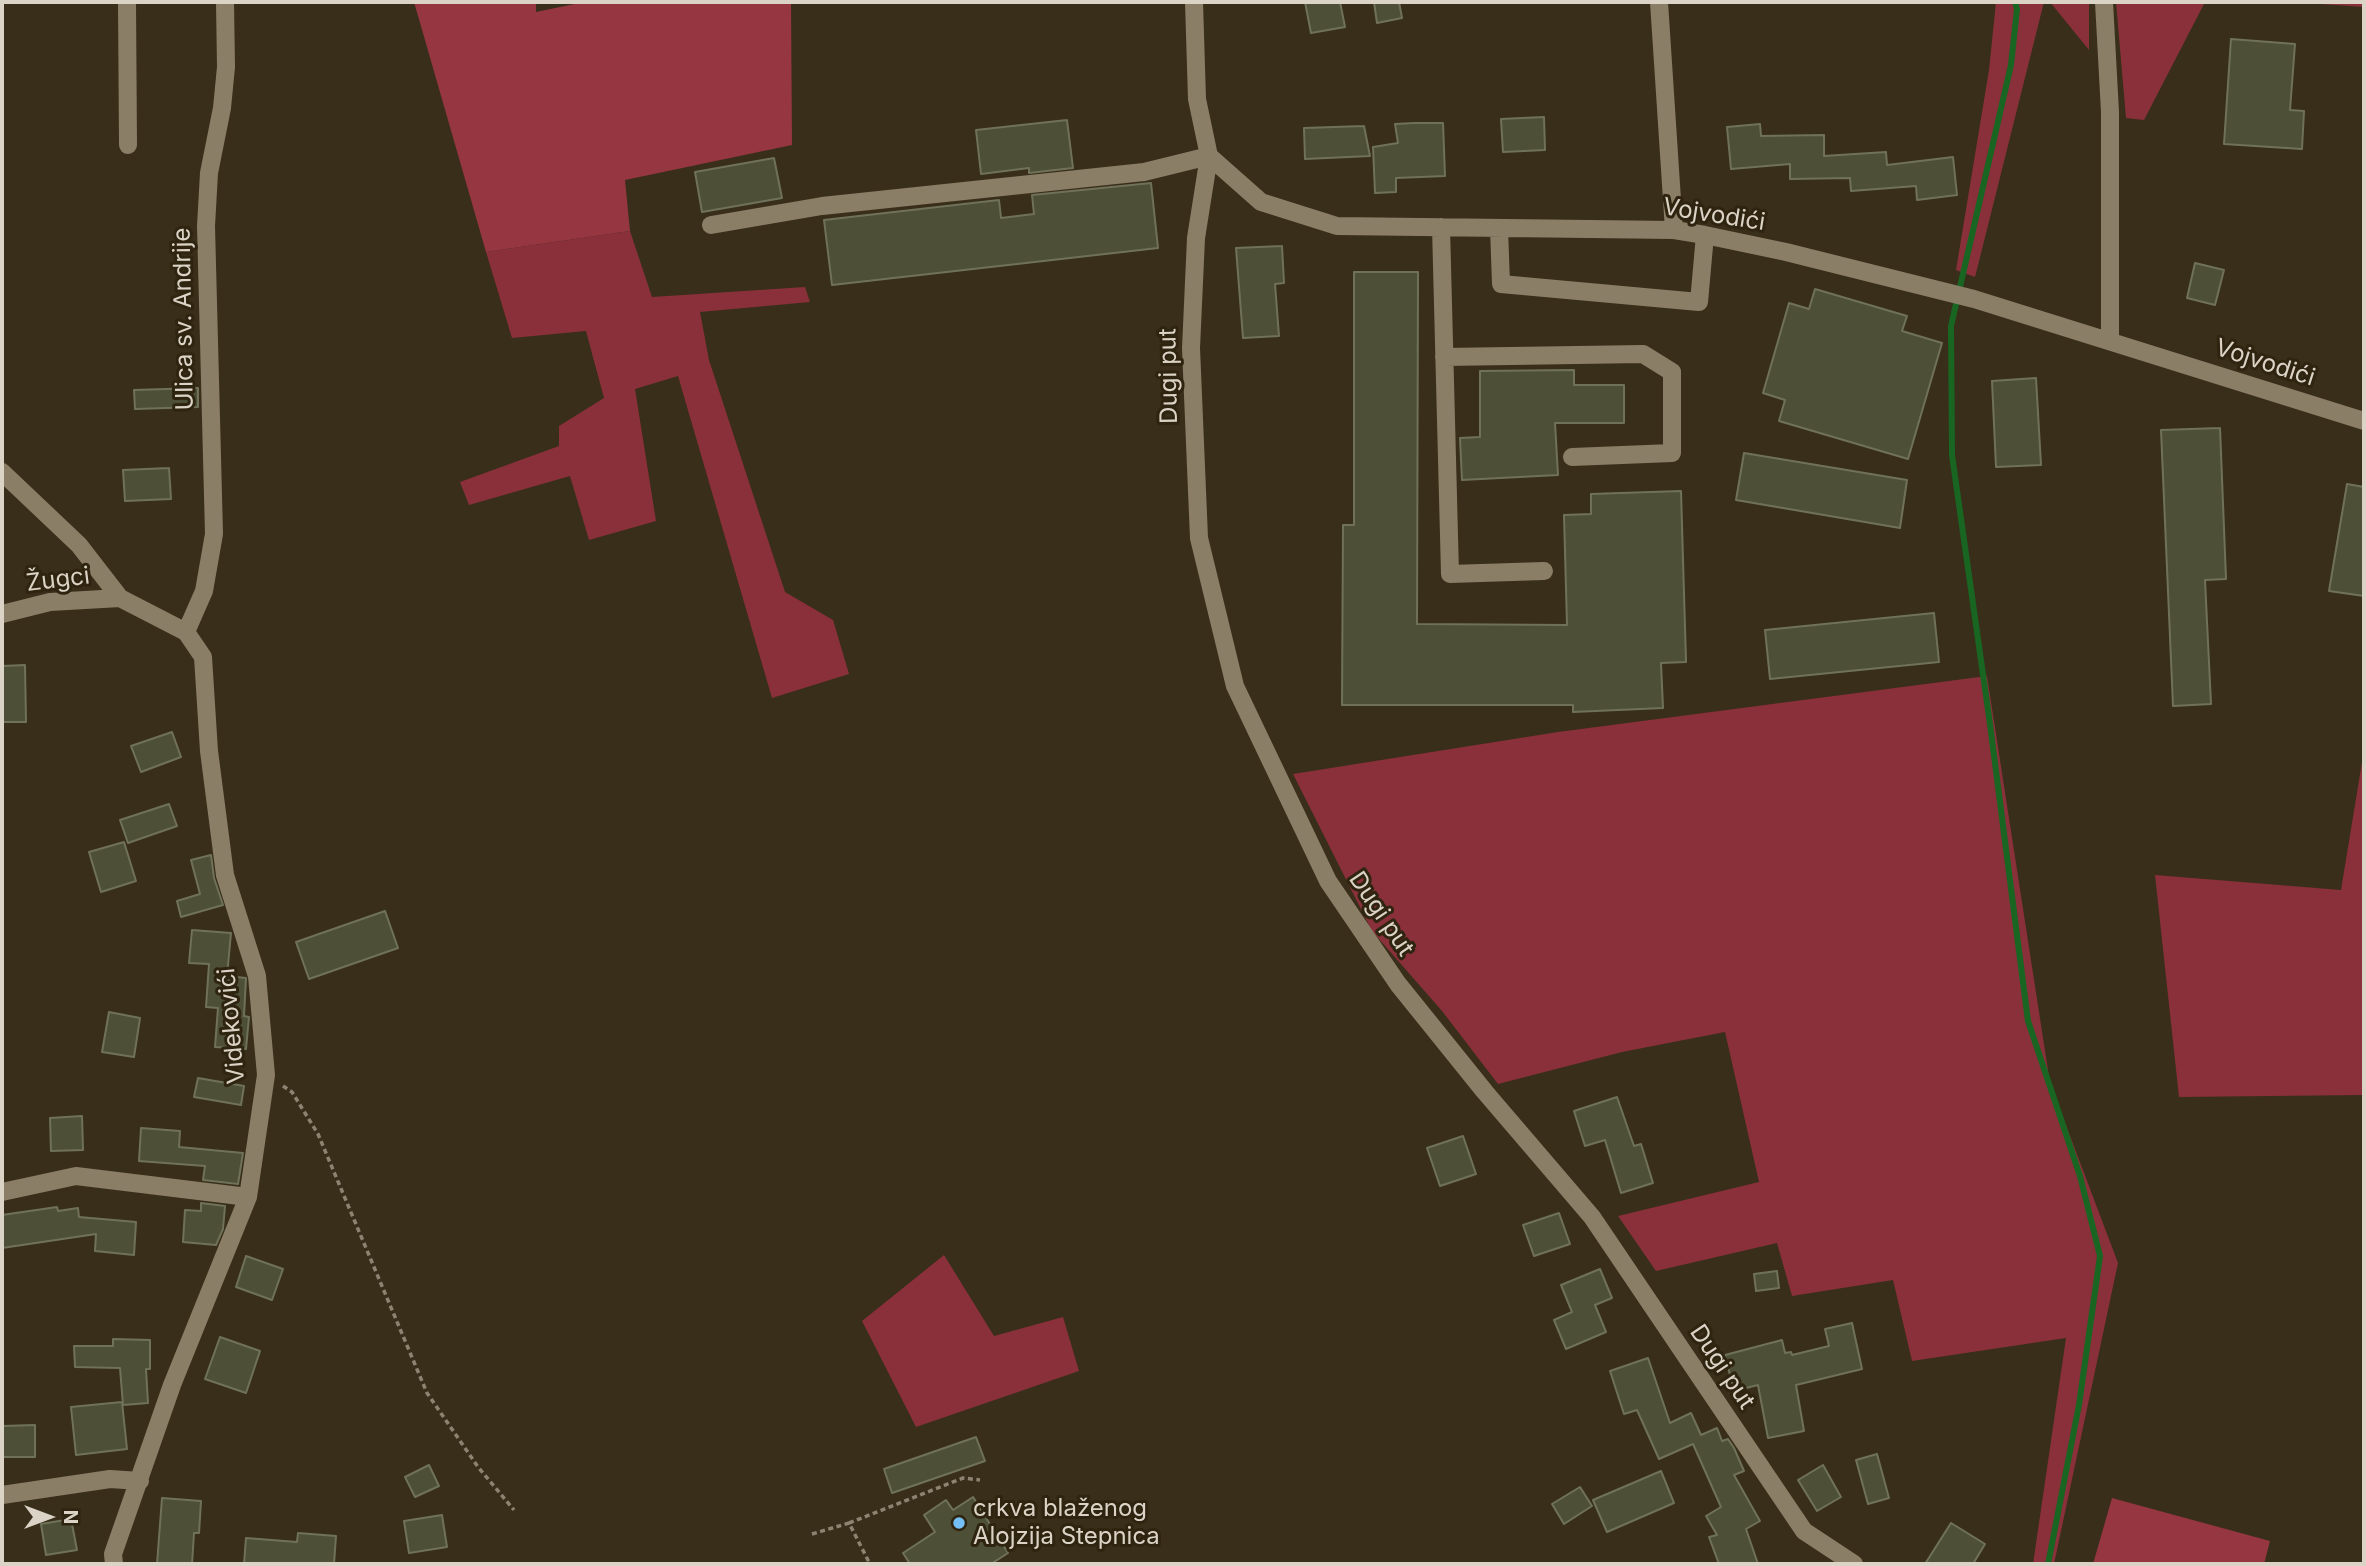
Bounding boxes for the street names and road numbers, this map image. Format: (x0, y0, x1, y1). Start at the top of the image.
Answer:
street label: Vojvodići (1661, 193, 1767, 237)
street label: Ulica sv. Andrije (168, 227, 200, 411)
street label: Dugi put (1154, 328, 1184, 424)
street label: Vojvodići (2212, 333, 2318, 393)
street label: Žugci (25, 562, 91, 598)
street label: Dugi put (1342, 866, 1420, 962)
street label: Videkovići (213, 967, 251, 1085)
street label: Dugi put (1683, 1319, 1761, 1415)

